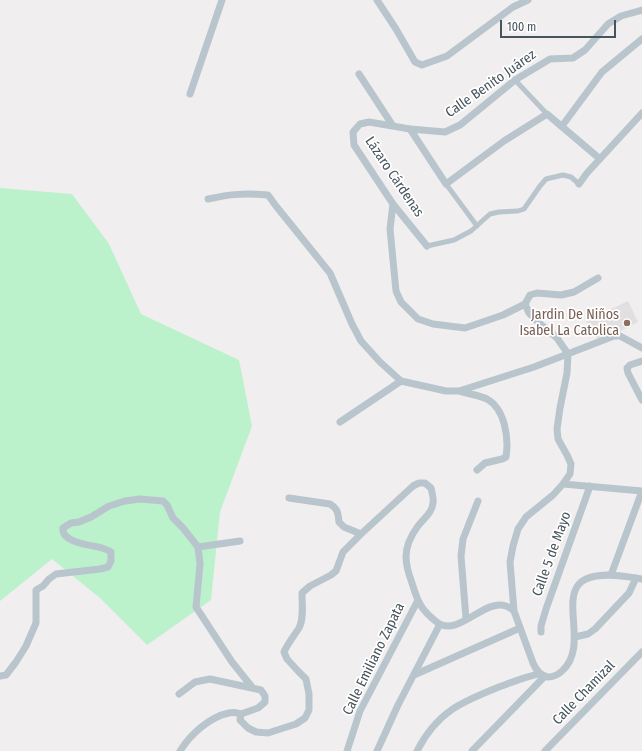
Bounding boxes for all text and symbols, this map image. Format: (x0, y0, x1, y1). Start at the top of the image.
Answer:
scale bar (502, 12, 618, 38)
text: 100 m (507, 20, 536, 34)
street label: Calle Benito Juárez (443, 47, 539, 121)
street label: Lázaro Cárdenas (361, 134, 427, 220)
place label: Jardin De Niños Isabel La Catolica (519, 307, 619, 340)
marker: Jardin De Niños Isabel La Catolica (622, 318, 632, 328)
street label: Calle 5 de Mayo (529, 509, 575, 599)
street label: Calle Emiliano Zapata (340, 600, 408, 718)
street label: Calle Chamizal (549, 657, 619, 729)

